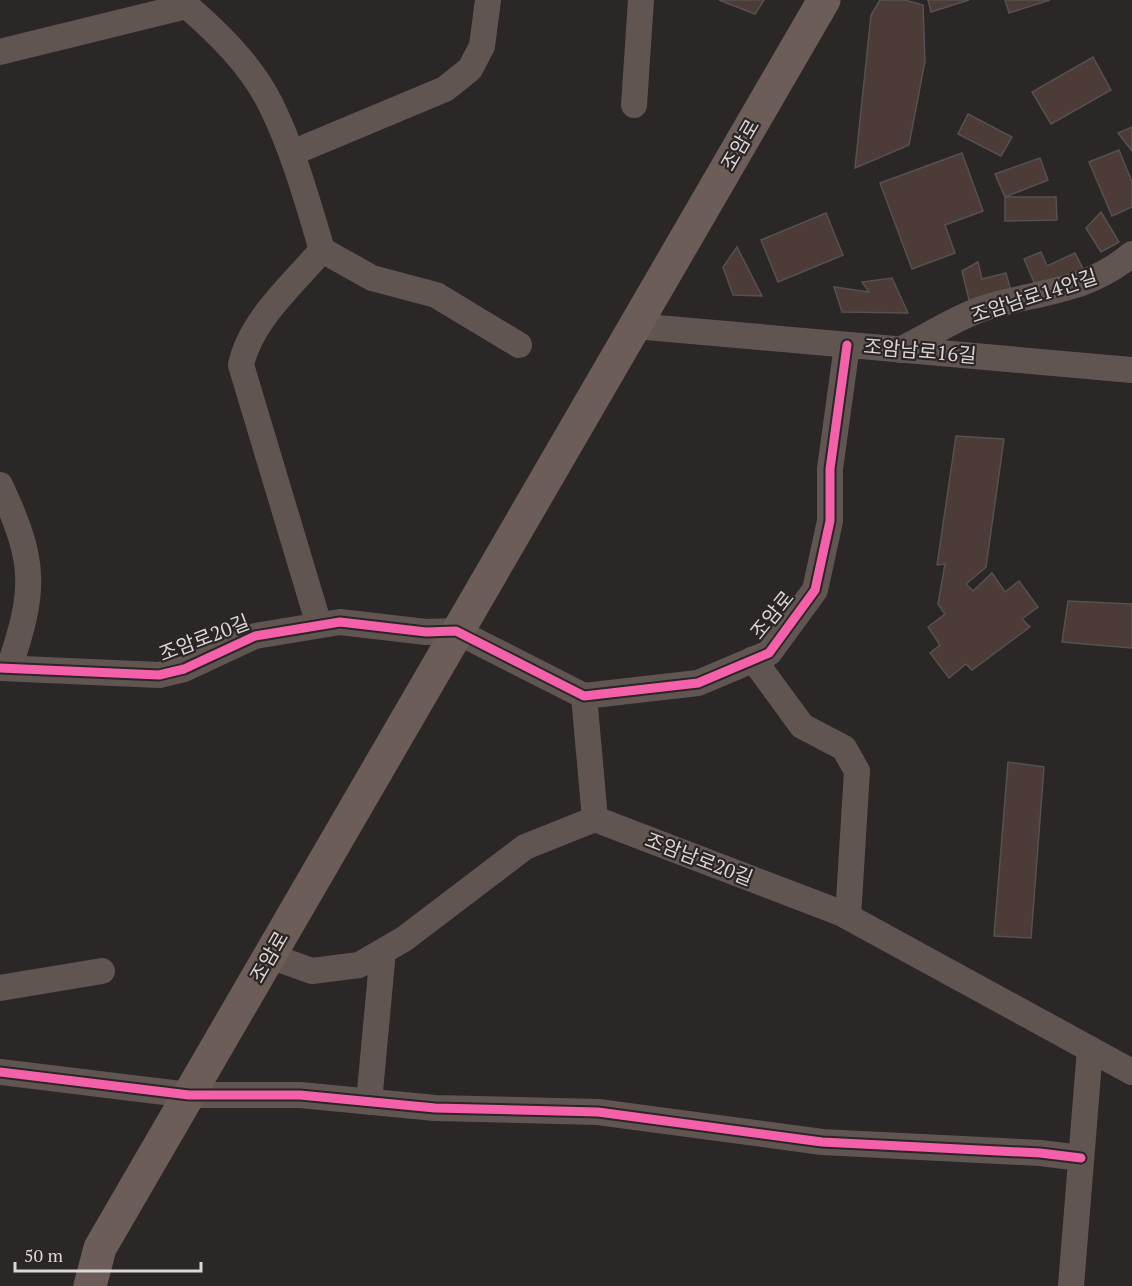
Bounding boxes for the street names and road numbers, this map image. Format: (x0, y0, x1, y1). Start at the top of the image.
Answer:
street label: 조암로 (714, 114, 765, 175)
street label: 조암남로14안길 (967, 262, 1101, 329)
street label: 조암남로16길 (862, 332, 978, 369)
street label: 조암로 (744, 585, 799, 645)
street label: 조암로20길 (155, 608, 253, 667)
street label: 조암남로20길 (641, 826, 757, 891)
street label: 조암로 (243, 926, 294, 987)

